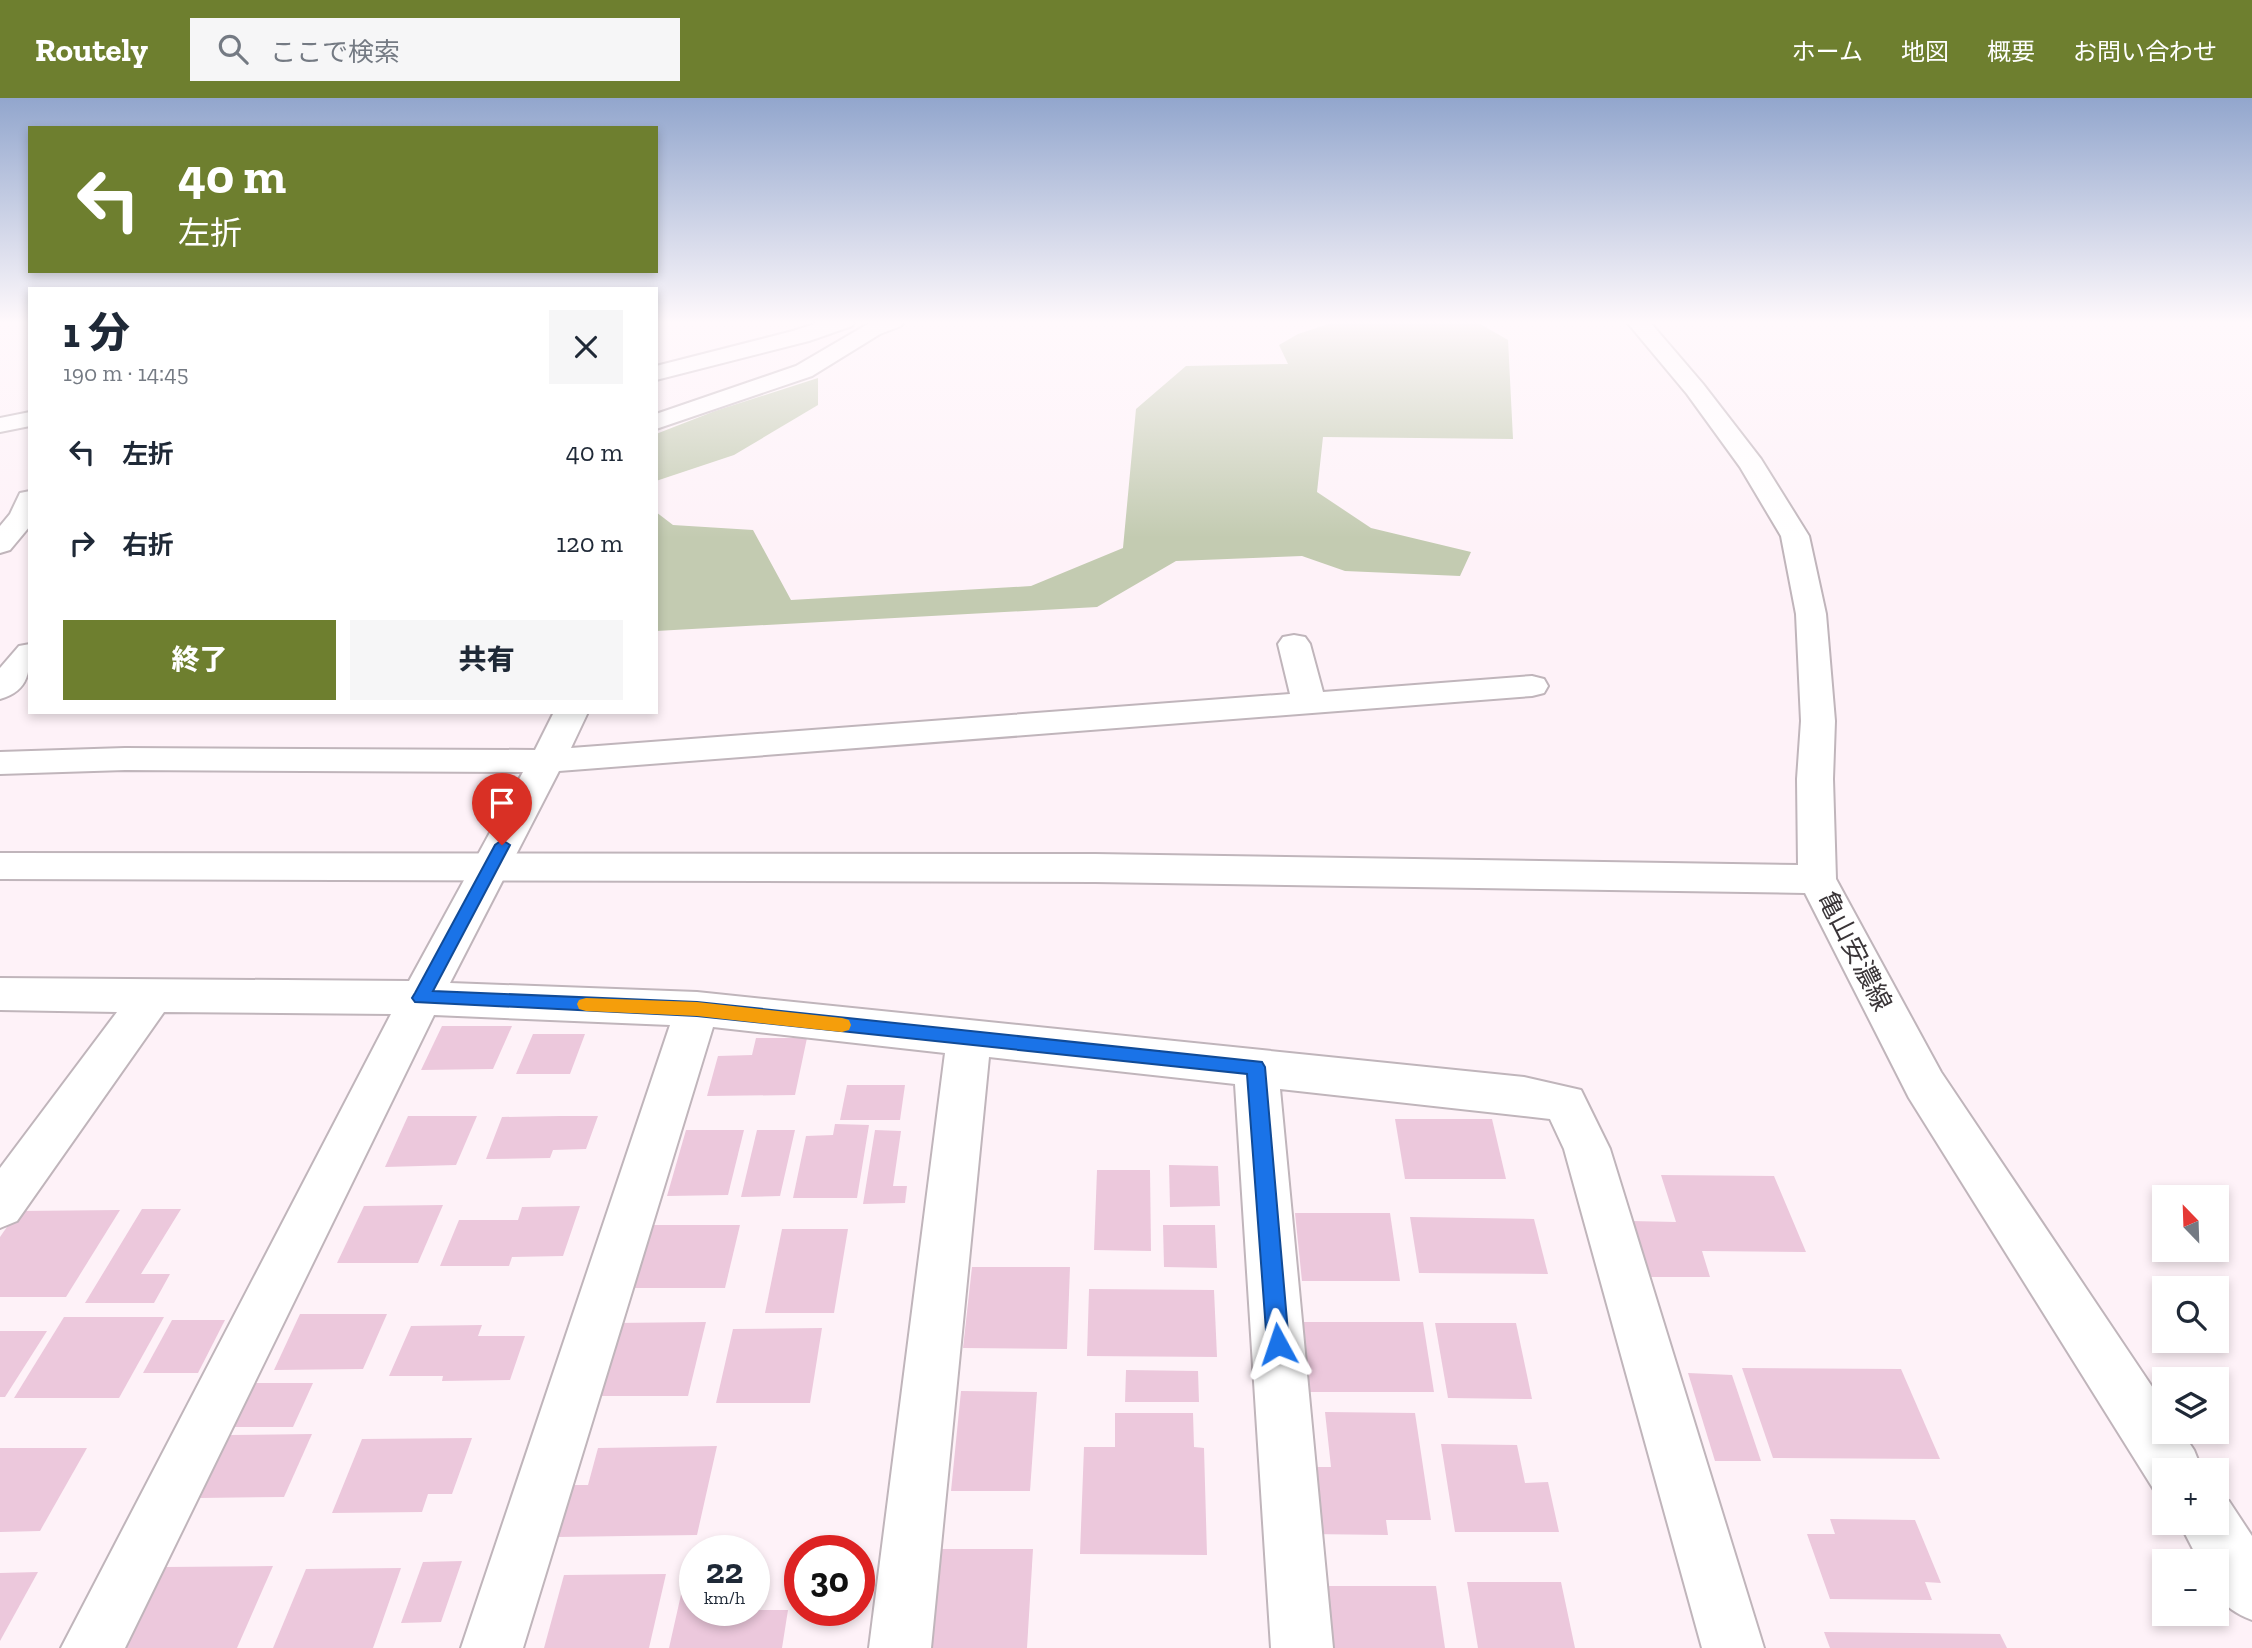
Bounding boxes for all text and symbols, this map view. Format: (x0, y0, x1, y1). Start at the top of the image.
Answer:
search box (190, 18, 680, 81)
text: Routely (35, 30, 148, 69)
icon: search (214, 30, 252, 68)
text: ここで検索 (270, 36, 400, 68)
text: ホーム (1792, 37, 1863, 66)
text: 地図 (1901, 37, 1949, 66)
text: 概要 (1987, 37, 2035, 66)
text: お問い合わせ (2073, 37, 2217, 66)
text: 40 m (178, 147, 286, 206)
icon: left (63, 154, 154, 245)
text: 左折 (178, 214, 242, 252)
text: 1 分 (63, 307, 130, 358)
button: close (549, 310, 623, 384)
text: 190 m · 14:45 (63, 359, 188, 387)
icon: left (63, 433, 101, 471)
text: 40 m (566, 436, 623, 468)
text: 左折 (122, 438, 174, 470)
icon: right (63, 524, 101, 562)
text: 120 m (556, 527, 623, 559)
text: 右折 (122, 529, 174, 561)
button: 終了 (63, 620, 336, 700)
button: 共有 (350, 620, 623, 700)
pin (472, 773, 532, 845)
icon: arrive (483, 784, 521, 822)
street label: 亀山安濃線 (1811, 886, 1899, 1016)
north arrow (2152, 1185, 2230, 1262)
map controls (2152, 1185, 2229, 1626)
button: search (2152, 1276, 2229, 1353)
position arrow (1241, 1307, 1315, 1381)
button: layers (2152, 1367, 2229, 1444)
button: + (2152, 1458, 2229, 1535)
speed limit sign: 30 (784, 1535, 875, 1626)
button: − (2152, 1549, 2229, 1626)
text: 22 (706, 1550, 743, 1592)
text: km/h (704, 1587, 745, 1609)

